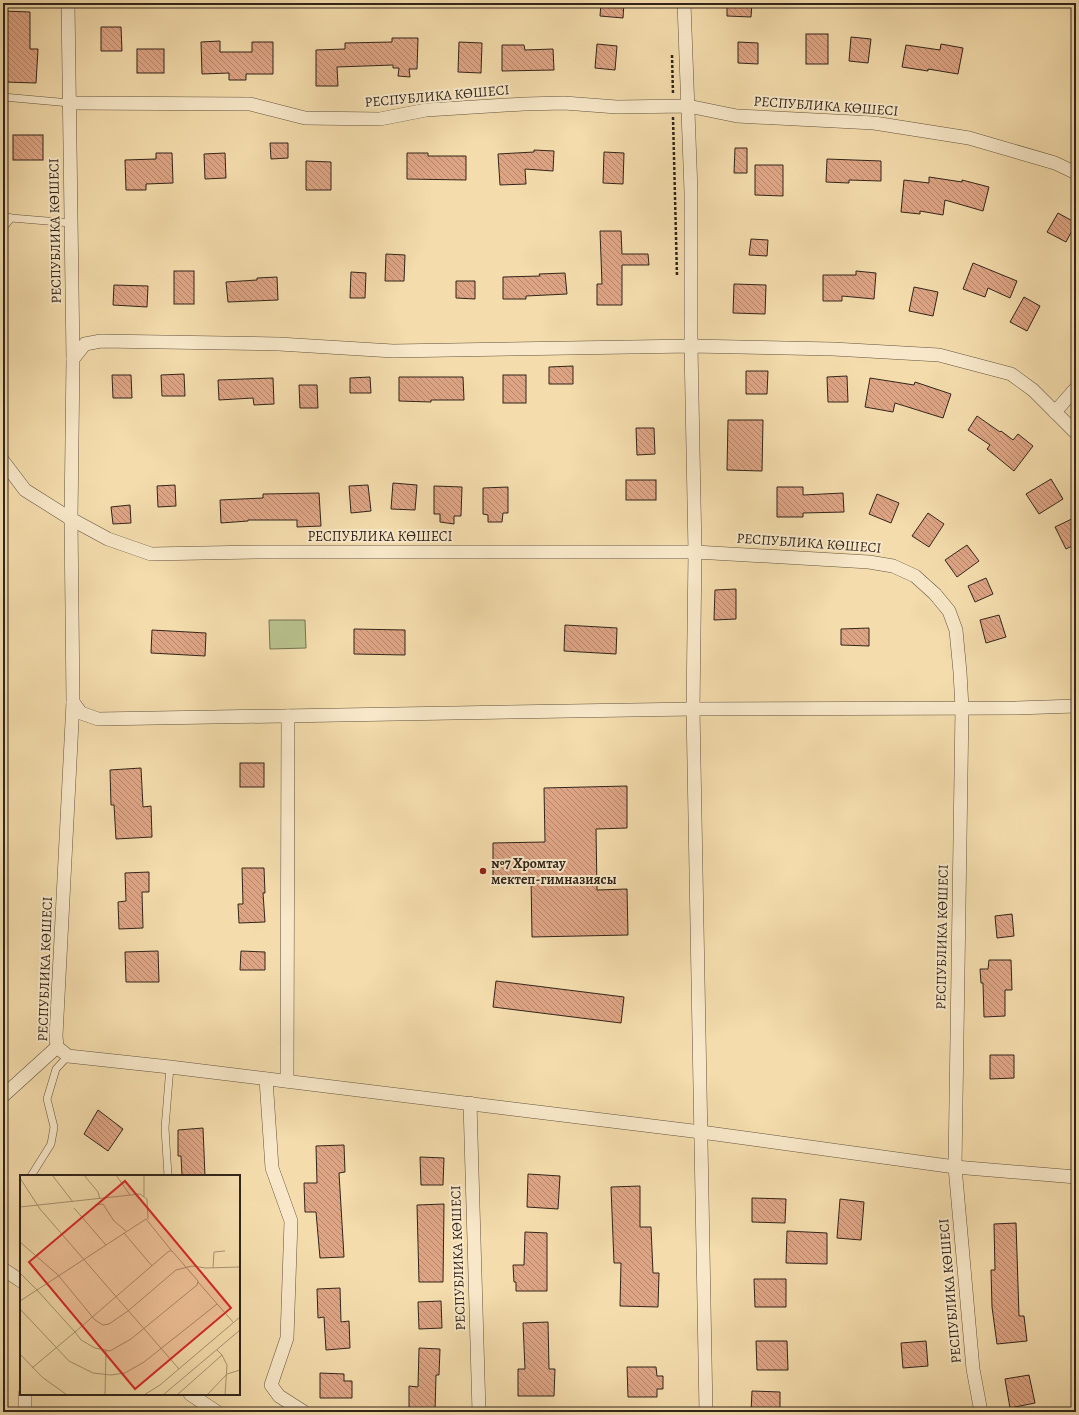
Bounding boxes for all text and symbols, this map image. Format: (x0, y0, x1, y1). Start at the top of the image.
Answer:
street label: РЕСПУБЛИКА КӨШЕСІ (364, 80, 510, 112)
street label: РЕСПУБЛИКА КӨШЕСІ (753, 91, 899, 121)
street label: РЕСПУБЛИКА КӨШЕСІ (44, 158, 66, 304)
street label: РЕСПУБЛИКА КӨШЕСІ (307, 527, 453, 546)
street label: РЕСПУБЛИКА КӨШЕСІ (736, 528, 882, 558)
place label: №7 Хромтау мектеп-гимназиясы (491, 854, 617, 889)
street label: РЕСПУБЛИКА КӨШЕСІ (931, 864, 953, 1010)
marker: №7 Хромтау мектеп-гимназиясы (478, 866, 488, 876)
street label: РЕСПУБЛИКА КӨШЕСІ (33, 896, 57, 1042)
inset map (20, 1175, 240, 1395)
street label: РЕСПУБЛИКА КӨШЕСІ (446, 1185, 470, 1331)
street label: РЕСПУБЛИКА КӨШЕСІ (934, 1218, 966, 1364)

